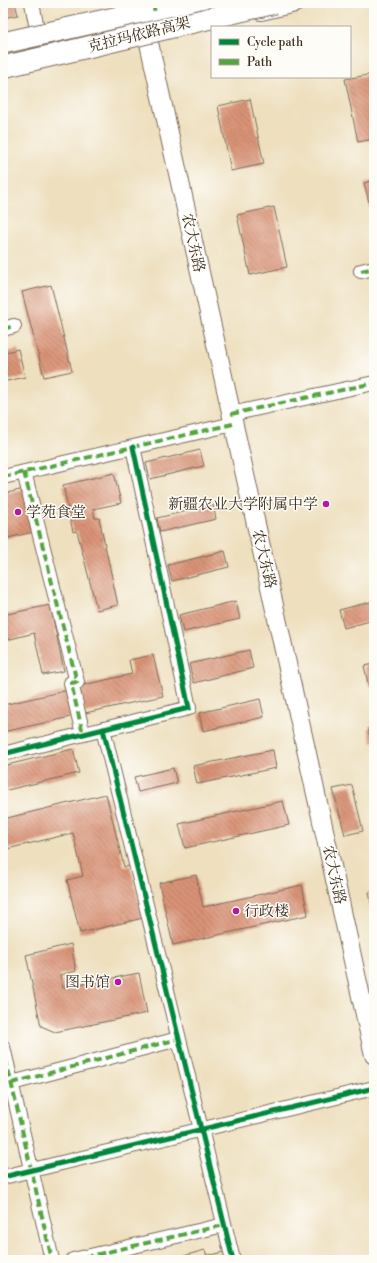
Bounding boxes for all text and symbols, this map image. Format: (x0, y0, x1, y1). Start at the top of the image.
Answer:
street label: 克拉玛依路高架 (86, 13, 192, 57)
legend (211, 26, 351, 78)
text: Cycle path (247, 35, 303, 50)
text: Path (247, 55, 272, 70)
street label: 农大东路 (177, 212, 209, 274)
place label: 新疆农业大学附属中学 (168, 495, 318, 514)
marker: 新疆农业大学附属中学 (321, 499, 331, 509)
place label: 学苑食堂 (26, 503, 86, 522)
marker: 学苑食堂 (13, 507, 23, 517)
street label: 农大东路 (248, 528, 280, 590)
street label: 农大东路 (318, 844, 350, 906)
place label: 行政楼 (244, 902, 289, 921)
marker: 行政楼 (231, 906, 241, 916)
place label: 图书馆 (65, 973, 110, 992)
marker: 图书馆 (113, 977, 123, 987)

